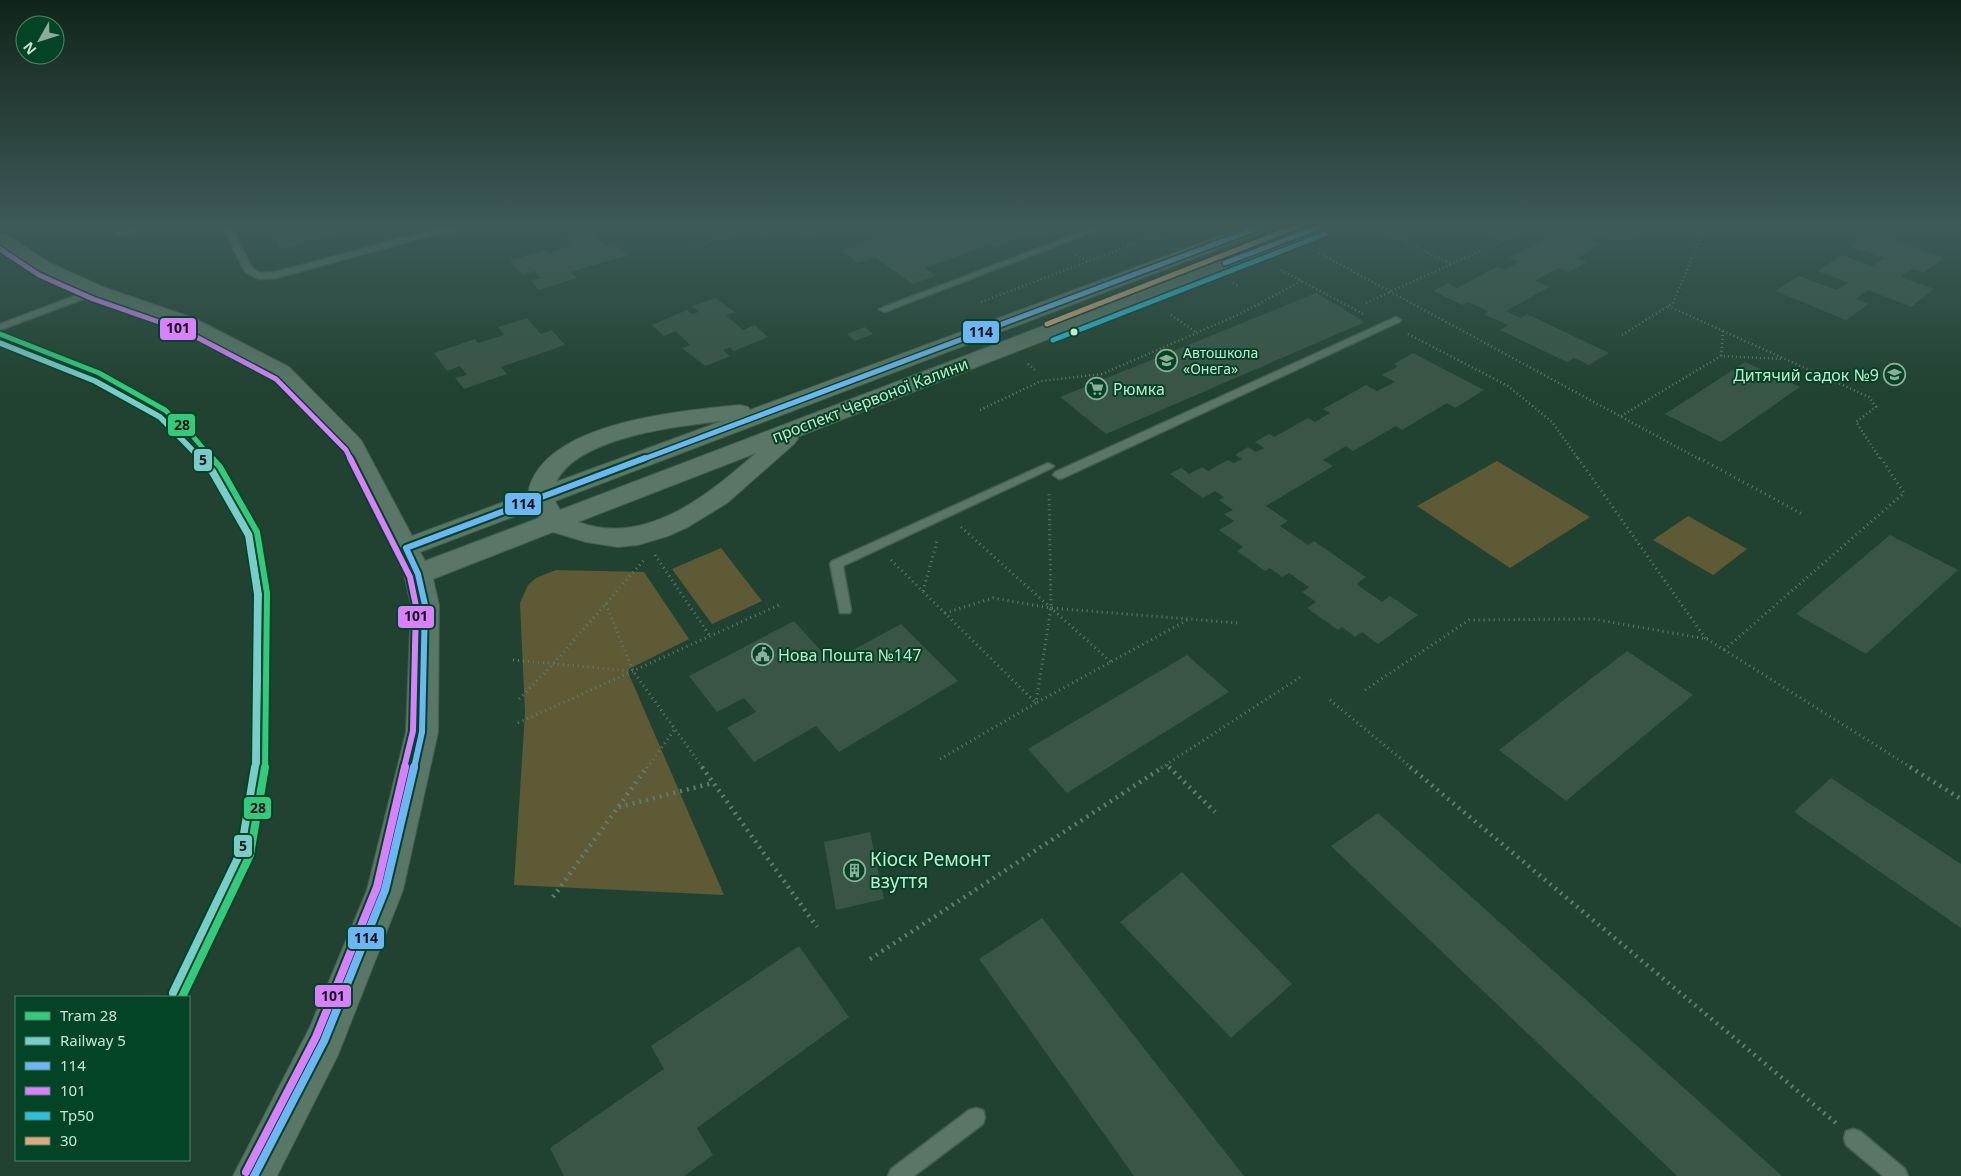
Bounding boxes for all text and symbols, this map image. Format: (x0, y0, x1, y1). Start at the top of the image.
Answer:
north arrow (15, 15, 65, 65)
text: N (19, 38, 40, 59)
line badge: 101 (159, 317, 197, 341)
text: 101 (166, 318, 190, 337)
line badge: 114 (962, 320, 1000, 344)
text: 114 (969, 322, 993, 341)
unlabelled marker (1069, 327, 1079, 337)
place label: Автошкола «Онега» (1183, 343, 1258, 378)
school or university icon: Автошкола «Онега» (1155, 349, 1179, 373)
street label: проспект Червоної Калини (769, 352, 971, 448)
school or university icon: Дитячий садок №9 (1883, 363, 1907, 387)
place label: Дитячий садок №9 (1733, 364, 1879, 386)
supermarket icon: Рюмка (1085, 377, 1109, 401)
place label: Рюмка (1113, 378, 1165, 400)
line badge: 28 (167, 413, 196, 437)
text: 28 (174, 415, 190, 434)
line badge: 5 (193, 448, 213, 472)
text: 5 (199, 450, 207, 469)
line badge: 114 (504, 492, 542, 516)
text: 114 (511, 494, 535, 513)
line badge: 101 (397, 605, 435, 629)
text: 101 (404, 606, 428, 625)
public building icon: Нова Пошта №147 (750, 643, 774, 667)
place label: Нова Пошта №147 (778, 644, 921, 666)
line badge: 28 (243, 796, 272, 820)
text: 28 (250, 798, 266, 817)
line badge: 5 (233, 834, 253, 858)
text: 5 (239, 836, 247, 855)
place label: Кіоск Ремонт взуття (870, 846, 991, 894)
building icon: Кіоск Ремонт взуття (842, 858, 866, 882)
line badge: 114 (347, 926, 385, 950)
text: 114 (354, 928, 378, 947)
line badge: 101 (314, 984, 352, 1008)
text: 101 (321, 986, 345, 1005)
legend (15, 996, 190, 1161)
text: Tram 28 (60, 1005, 117, 1025)
text: Railway 5 (60, 1030, 126, 1050)
text: 114 (60, 1055, 86, 1075)
text: 101 (60, 1080, 86, 1100)
text: Тр50 (60, 1105, 94, 1125)
text: 30 (60, 1130, 77, 1150)

